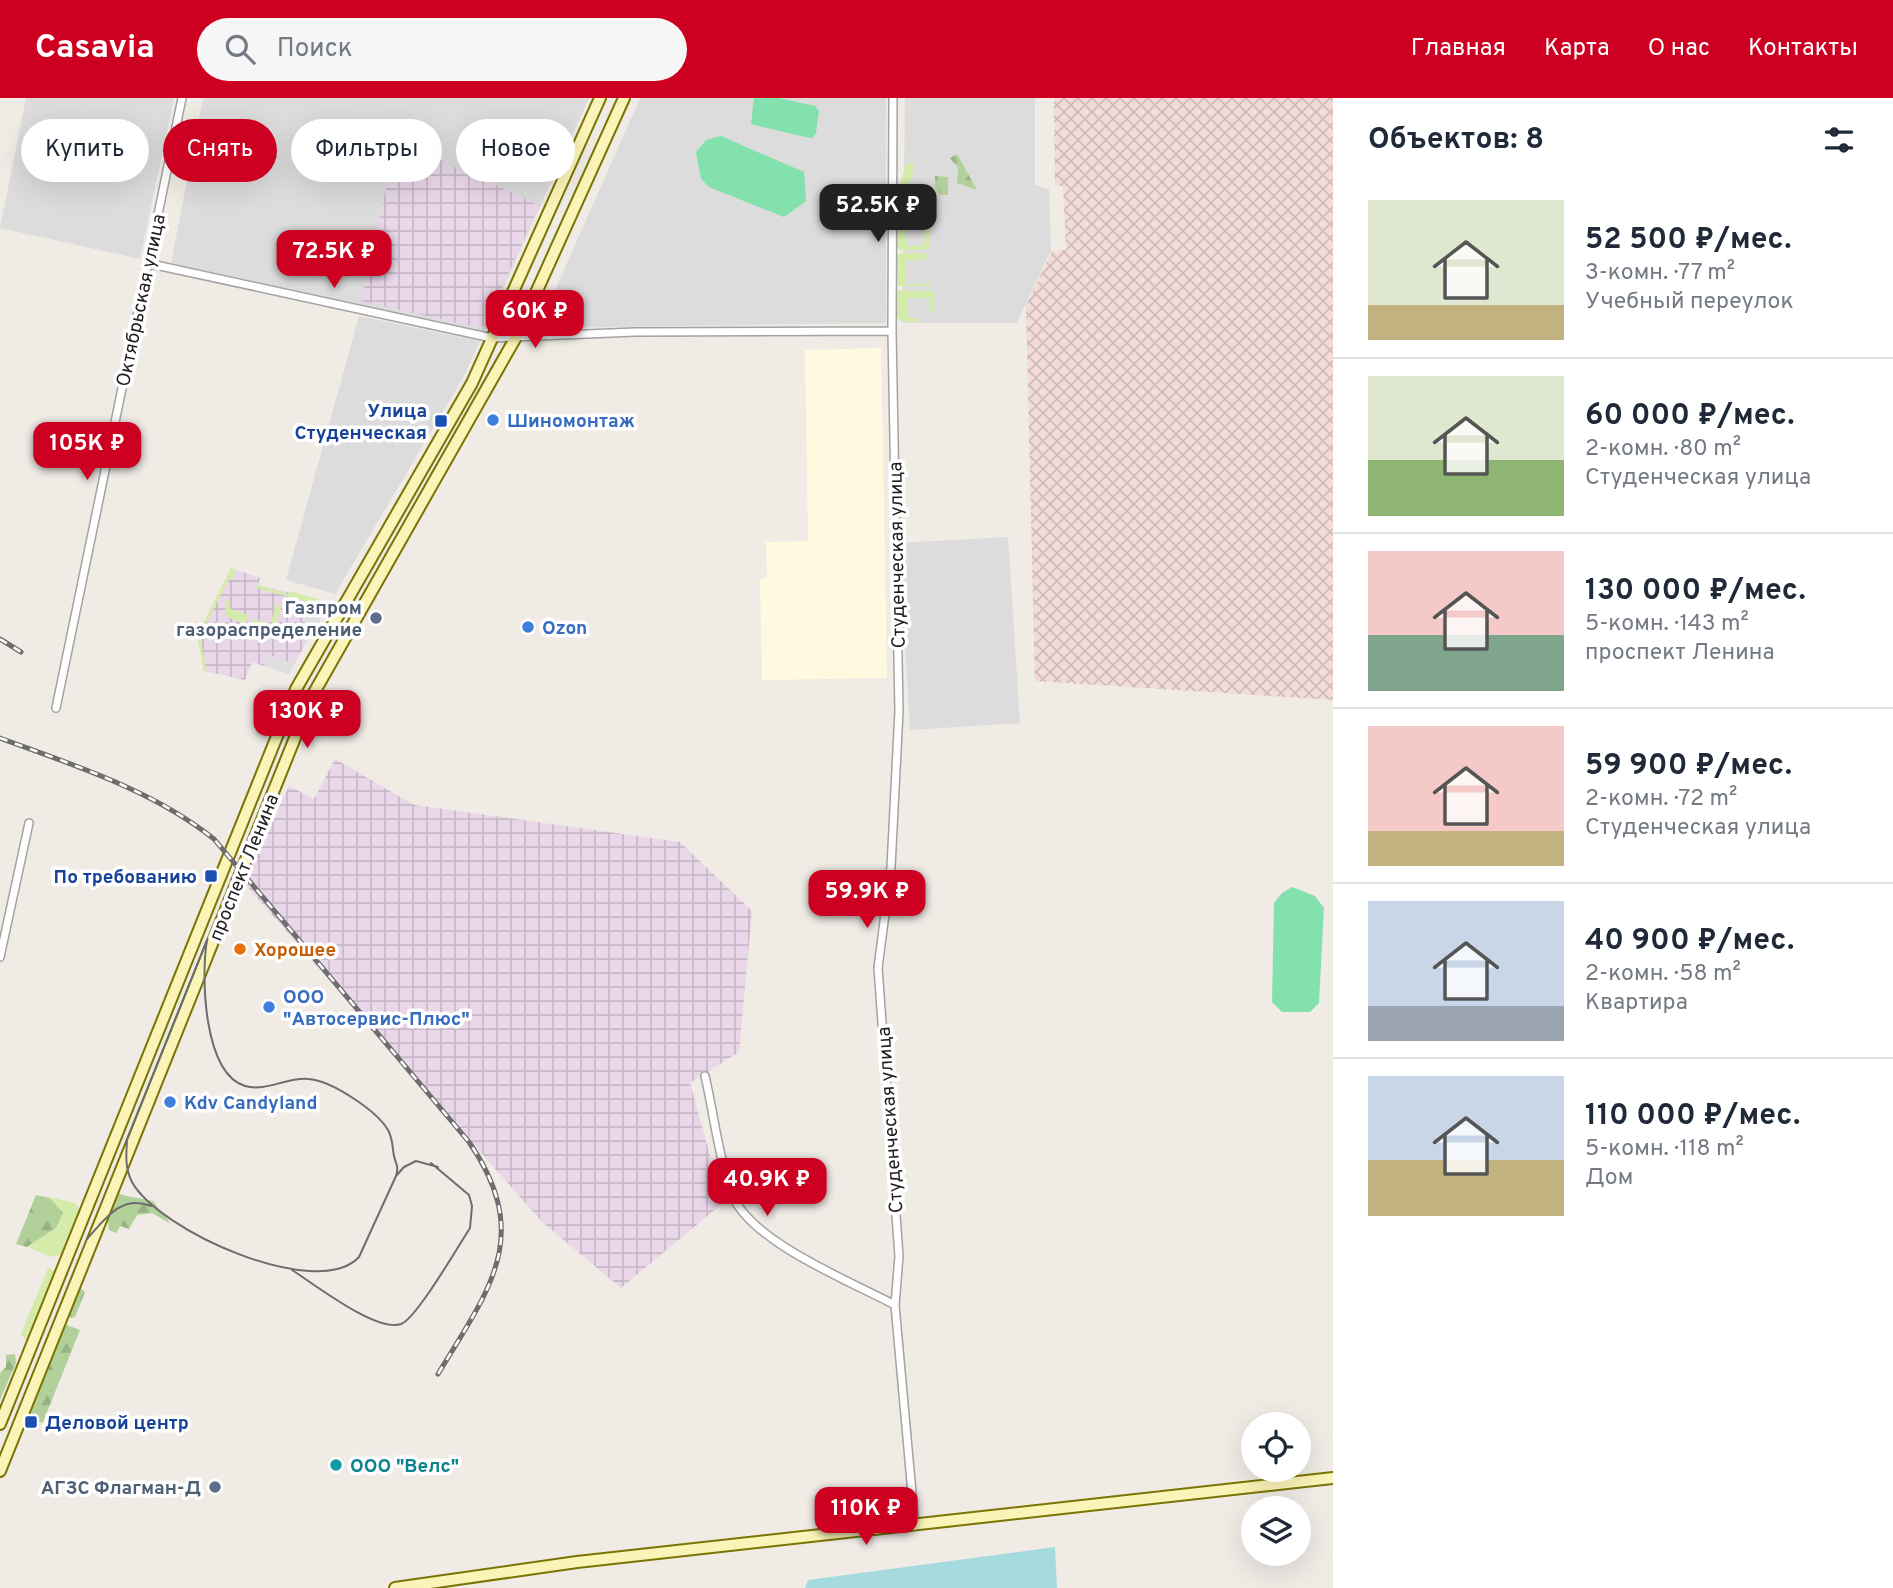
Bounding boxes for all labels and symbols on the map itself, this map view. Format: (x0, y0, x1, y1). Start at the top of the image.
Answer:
pin: 52.5K ₽ (813, 184, 943, 244)
street label: Октябрьская улица (112, 212, 172, 389)
pin: 72.5K ₽ (269, 230, 399, 290)
pin: 60K ₽ (486, 290, 584, 350)
place label: Улица Студенческая (294, 400, 427, 446)
place label: Шиномонтаж (507, 410, 635, 434)
marker: Шиномонтаж (485, 412, 501, 428)
marker: Улица Студенческая (433, 413, 449, 429)
pin: 105K ₽ (30, 422, 144, 482)
street label: Студенческая улица (884, 461, 912, 649)
place label: Газпром газораспределение (176, 597, 362, 643)
marker: Газпром газораспределение (368, 610, 384, 626)
place label: Ozon (542, 617, 587, 641)
marker: Ozon (520, 619, 536, 635)
pin: 130K ₽ (250, 690, 364, 750)
street label: проспект Ленина (204, 791, 285, 945)
place label: По требованию (54, 866, 197, 890)
marker: По требованию (203, 868, 219, 884)
pin: 59.9K ₽ (802, 870, 932, 930)
place label: Хорошее (254, 939, 336, 963)
marker: Хорошее (232, 941, 248, 957)
place label: ООО "Автосервис-Плюс" (283, 986, 470, 1032)
marker: ООО "Автосервис-Плюс" (261, 999, 277, 1015)
street label: Студенческая улица (873, 1026, 909, 1214)
place label: Kdv Candyland (184, 1092, 317, 1116)
marker: Kdv Candyland (162, 1094, 178, 1110)
pin: 40.9K ₽ (702, 1158, 832, 1218)
place label: Деловой центр (45, 1412, 189, 1436)
marker: Деловой центр (23, 1414, 39, 1430)
place label: ООО "Велс" (350, 1455, 459, 1479)
marker: ООО "Велс" (328, 1457, 344, 1473)
place label: АГЗС Флагман-Д (41, 1477, 201, 1501)
marker: АГЗС Флагман-Д (207, 1479, 223, 1495)
pin: 110K ₽ (809, 1488, 923, 1547)

